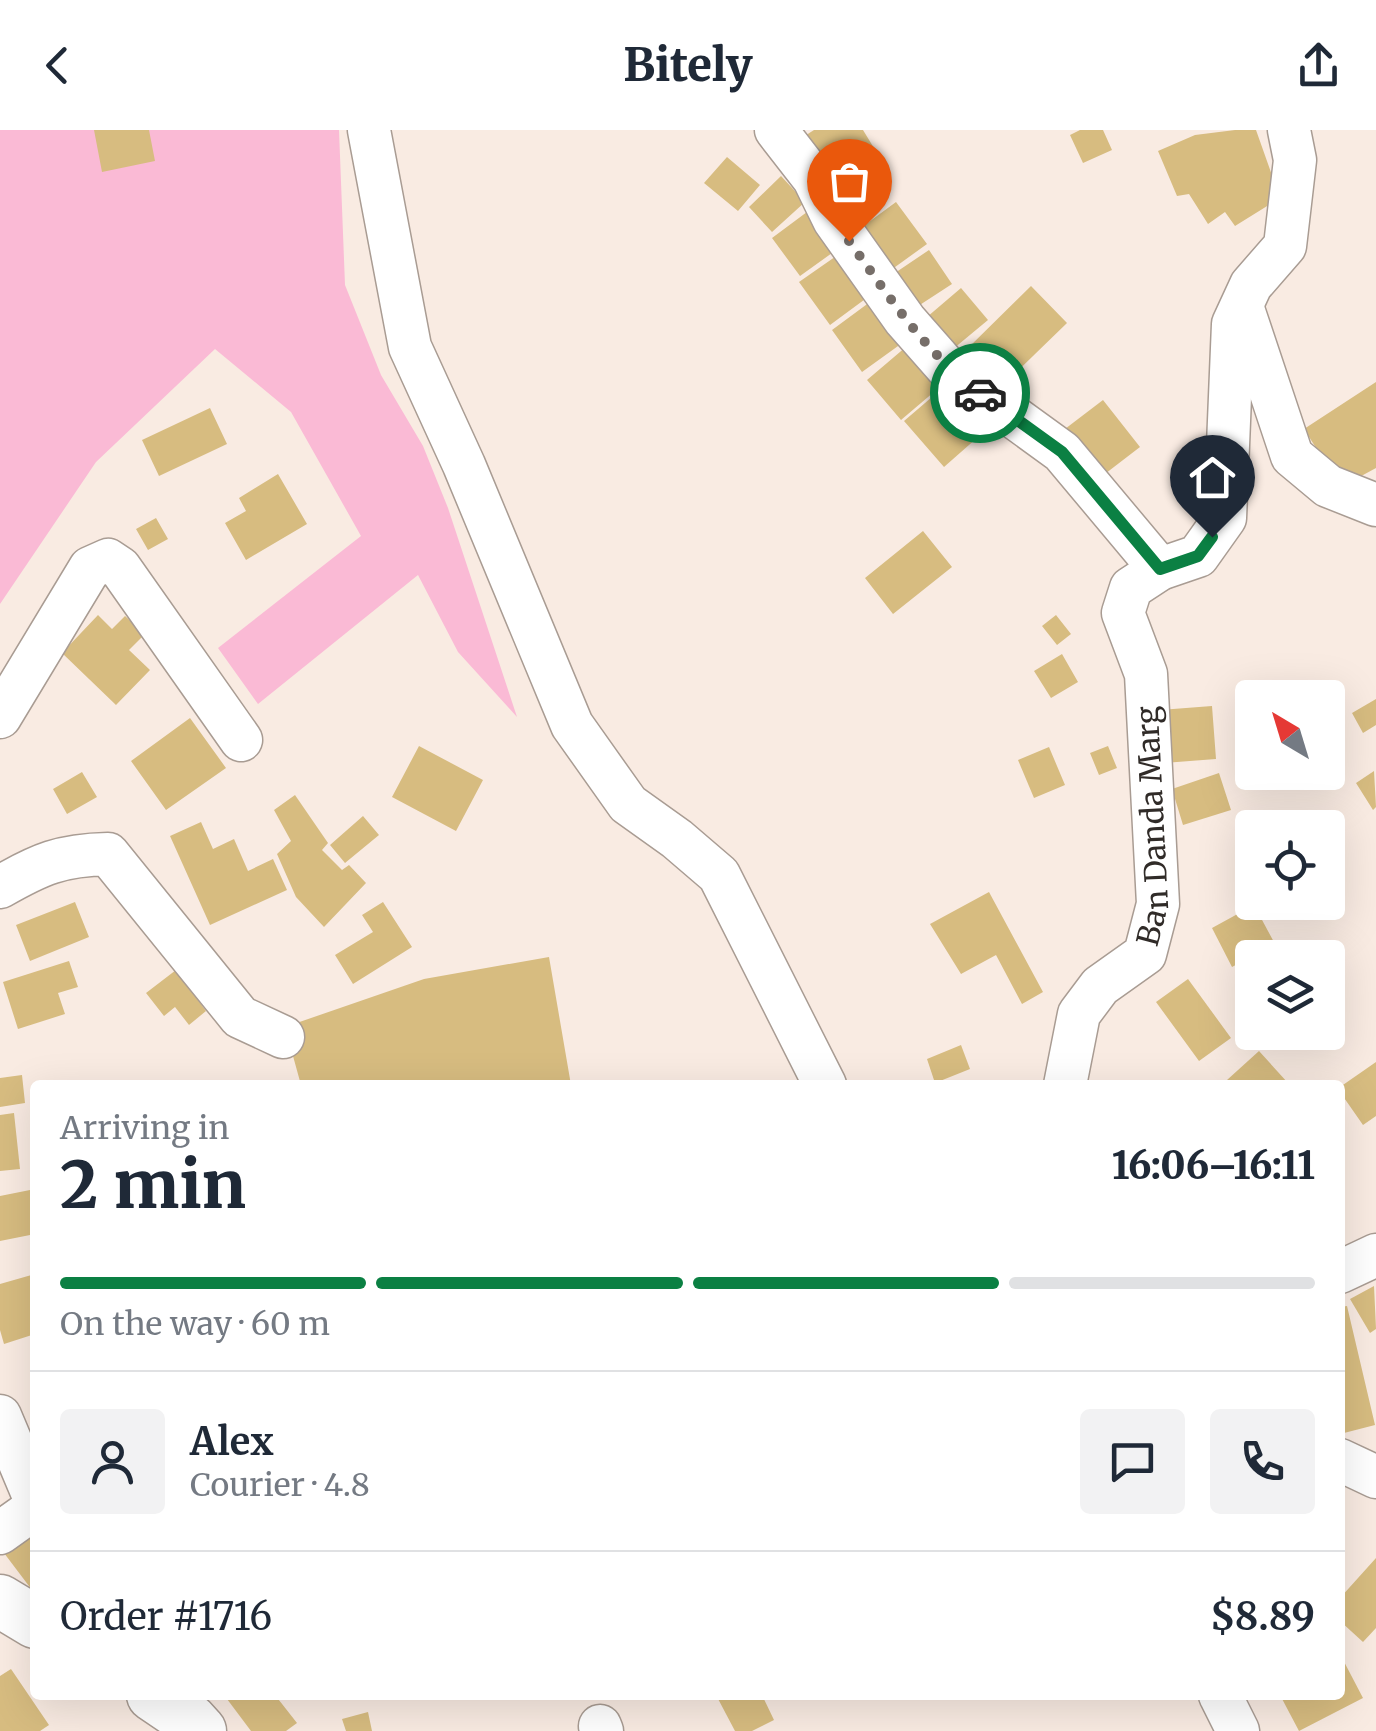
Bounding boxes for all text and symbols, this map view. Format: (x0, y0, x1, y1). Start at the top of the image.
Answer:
text: Bitely (623, 37, 753, 93)
icon: back (30, 38, 85, 93)
icon: share (1291, 38, 1346, 93)
pin (807, 139, 892, 242)
icon: bag (822, 154, 877, 209)
courier (930, 343, 1030, 443)
icon: car (953, 366, 1008, 421)
pin (1170, 435, 1255, 538)
icon: home (1185, 450, 1240, 505)
north arrow (1235, 680, 1345, 790)
map controls (1235, 680, 1345, 1050)
street label: Ban Danda Marg (1128, 705, 1176, 950)
button: locate (1235, 810, 1345, 920)
button: layers (1235, 940, 1345, 1050)
text: Arriving in (60, 1108, 229, 1148)
text: 16:06–16:11 (1112, 1142, 1315, 1189)
text: 2 min (60, 1144, 246, 1226)
text: On the way · 60 m (60, 1304, 330, 1344)
button: person (60, 1409, 165, 1514)
button: chat (1080, 1409, 1185, 1514)
button: phone (1210, 1409, 1315, 1514)
text: Alex (190, 1418, 274, 1465)
text: Courier · 4.8 (190, 1465, 370, 1505)
text: Order #1716 (60, 1593, 272, 1640)
text: $8.89 (1210, 1593, 1315, 1640)

